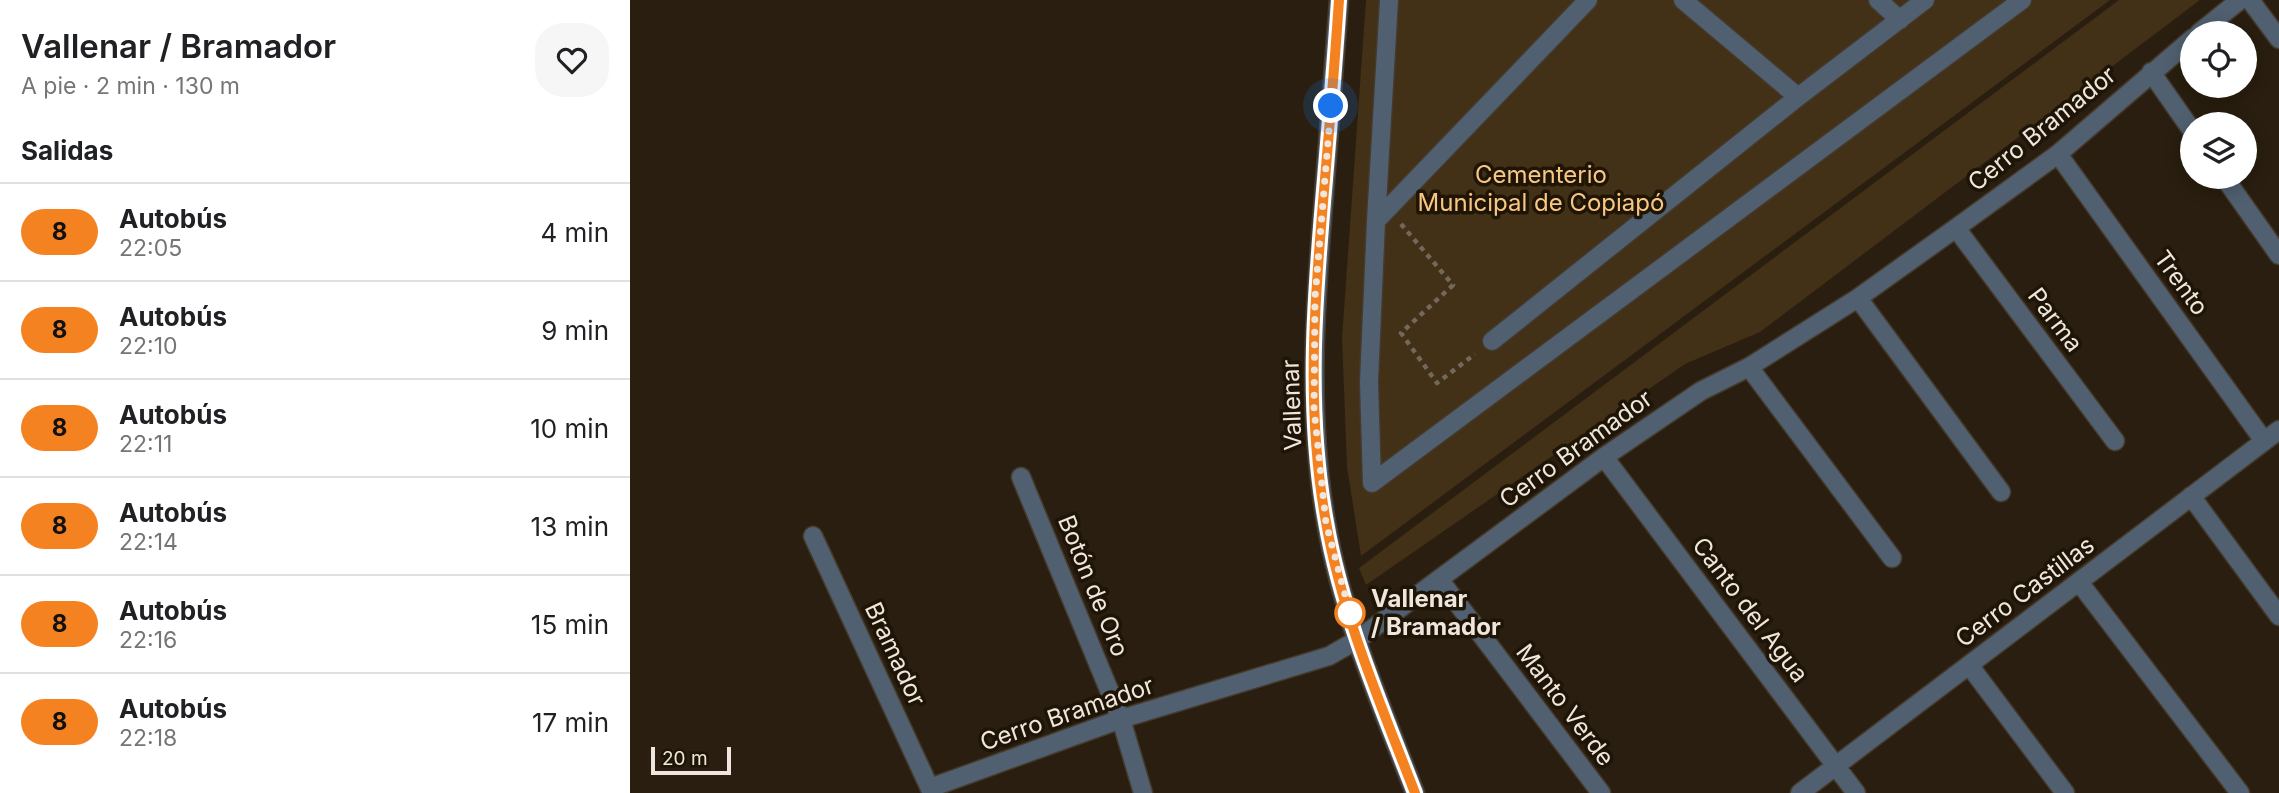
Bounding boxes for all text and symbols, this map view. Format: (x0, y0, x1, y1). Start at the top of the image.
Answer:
map controls (2180, 21, 2257, 189)
button: locate (2180, 21, 2257, 98)
button: heart (535, 23, 609, 97)
text: Vallenar / Bramador (21, 26, 336, 66)
street label: Cerro Bramador (1962, 60, 2121, 197)
text: A pie · 2 min · 130 m (21, 72, 240, 100)
your location (1313, 88, 1348, 123)
button: layers (2180, 112, 2257, 189)
text: Salidas (21, 135, 113, 166)
park label: Cementerio Municipal de Copiapó (1418, 160, 1664, 217)
text: Autobús (119, 203, 227, 234)
text: 8 (52, 217, 67, 246)
text: 4 min (540, 217, 609, 248)
text: 22:05 (119, 234, 182, 262)
street label: Trento (2148, 245, 2215, 321)
street label: Parma (2022, 282, 2089, 357)
text: Autobús (119, 301, 227, 332)
text: 8 (52, 315, 67, 344)
text: 9 min (541, 315, 609, 346)
text: 22:10 (119, 332, 178, 360)
street label: Vallenar (1275, 359, 1308, 451)
street label: Cerro Bramador (1494, 384, 1658, 514)
text: Autobús (119, 399, 227, 430)
text: 8 (52, 413, 67, 442)
text: 10 min (530, 413, 609, 444)
text: 22:11 (119, 430, 172, 458)
text: Autobús (119, 497, 227, 528)
text: 8 (52, 511, 67, 540)
text: 13 min (531, 511, 609, 542)
street label: Botón de Oro (1052, 511, 1135, 661)
text: 22:14 (119, 528, 178, 556)
street label: Cerro Castillas (1950, 530, 2100, 653)
street label: Canto del Agua (1686, 531, 1814, 688)
place label: Vallenar / Bramador (1371, 584, 1501, 641)
text: Autobús (119, 595, 227, 626)
street label: Bramador (859, 597, 932, 710)
marker: Vallenar / Bramador (1335, 598, 1365, 628)
text: 8 (52, 609, 67, 638)
text: 15 min (531, 609, 609, 640)
text: 22:16 (119, 626, 177, 654)
street label: Manto Verde (1510, 638, 1621, 771)
street label: Cerro Bramador (976, 670, 1157, 757)
text: Autobús (119, 693, 227, 724)
text: 8 (52, 707, 67, 736)
text: 17 min (532, 707, 609, 738)
text: 22:18 (119, 724, 177, 752)
scale bar (651, 744, 732, 776)
text: 20 m (662, 747, 708, 770)

